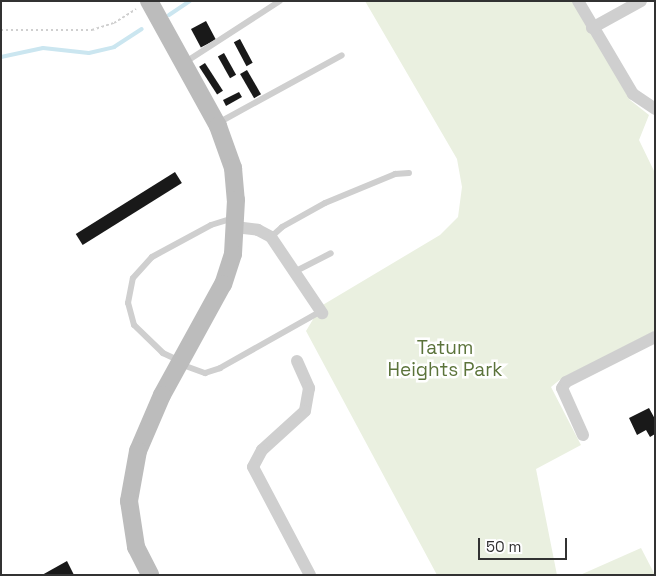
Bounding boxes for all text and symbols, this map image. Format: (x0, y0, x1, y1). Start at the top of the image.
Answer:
park label: Tatum Heights Park (387, 337, 503, 381)
scale bar (481, 528, 570, 560)
text: 50 m (486, 537, 521, 556)

